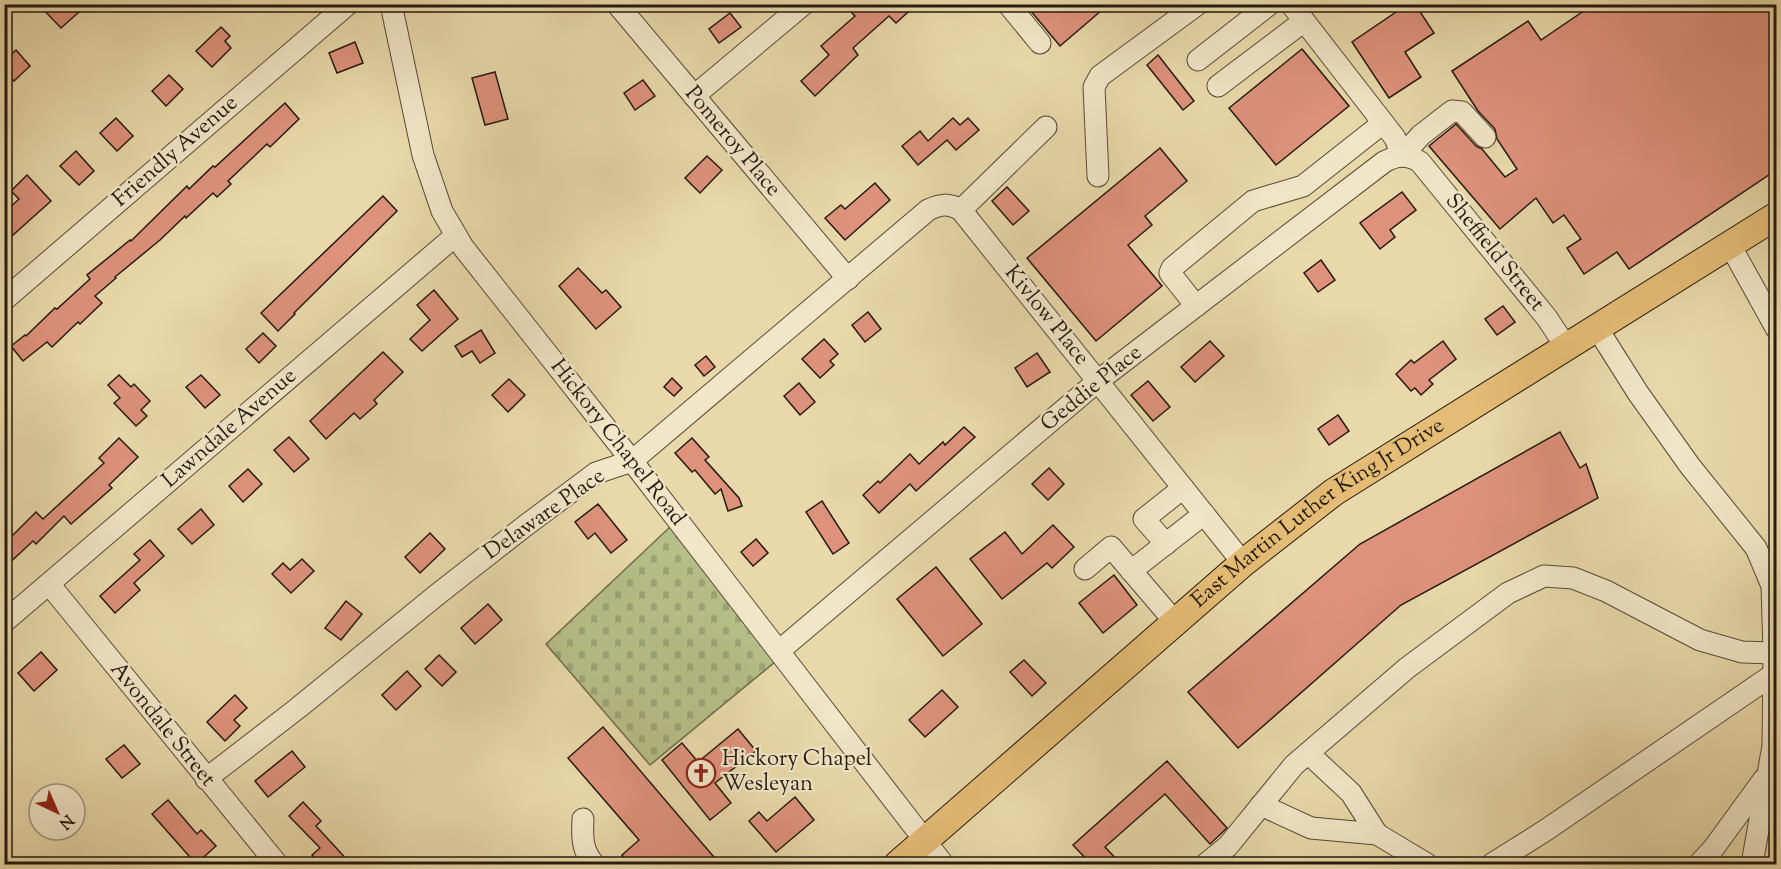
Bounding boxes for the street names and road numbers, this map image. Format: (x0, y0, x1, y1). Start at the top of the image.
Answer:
street label: Pomeroy Place (676, 80, 788, 204)
street label: Friendly Avenue (106, 88, 246, 216)
street label: Sheffield Street (1436, 187, 1552, 319)
street label: Kivlow Place (996, 259, 1096, 373)
street label: Geddie Place (1034, 338, 1150, 440)
street label: Hickory Chapel Road (542, 353, 692, 533)
street label: Lawndale Avenue (156, 361, 304, 497)
street label: East Martin Luther King Jr Drive (1185, 411, 1451, 616)
street label: Delaware Place (478, 461, 612, 569)
street label: Avondale Street (102, 656, 223, 795)

